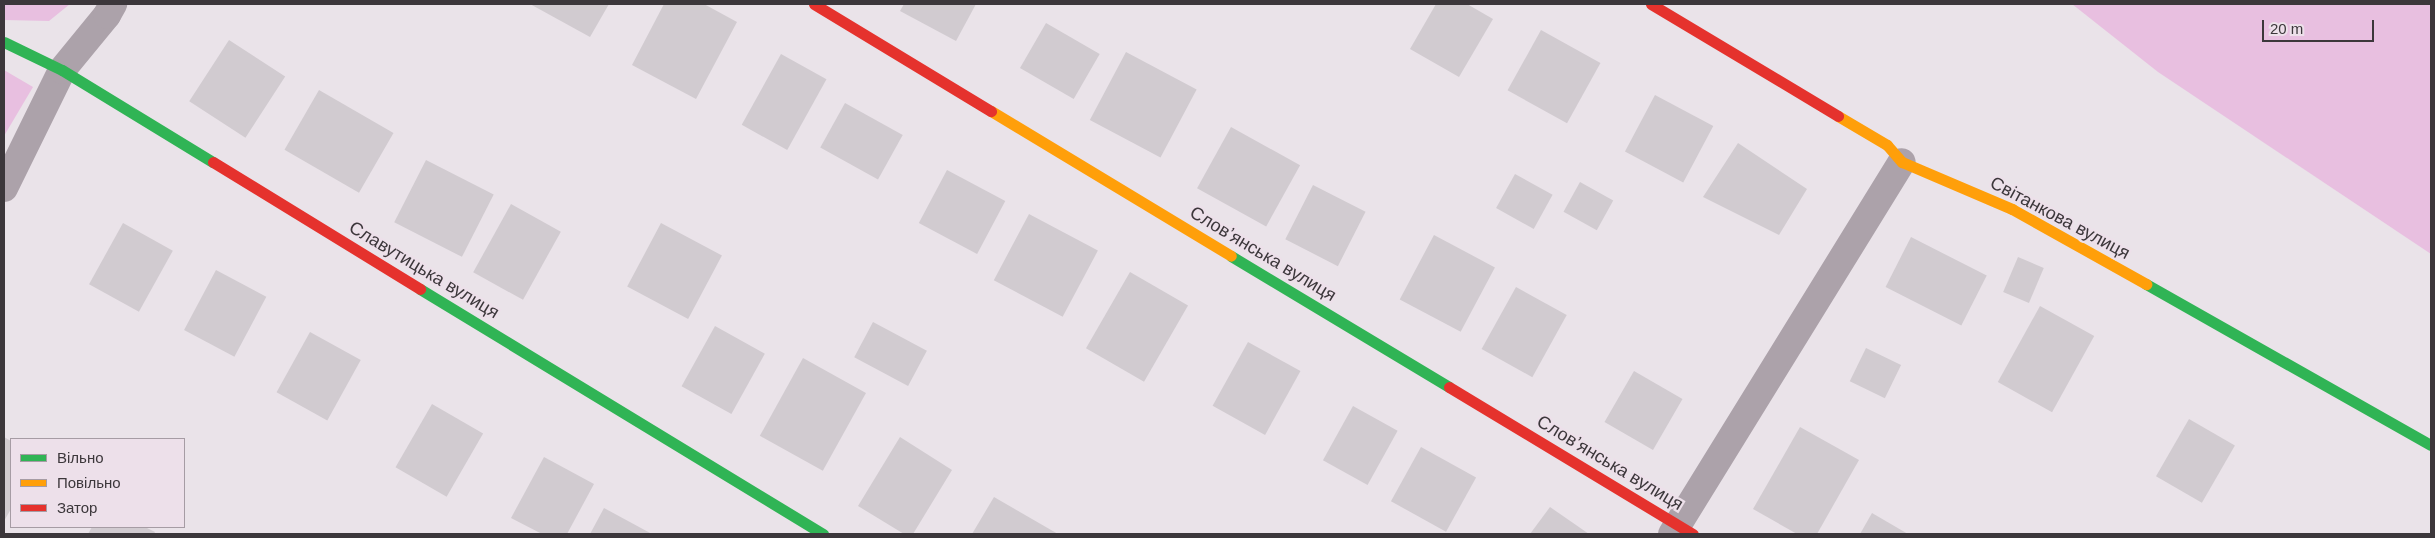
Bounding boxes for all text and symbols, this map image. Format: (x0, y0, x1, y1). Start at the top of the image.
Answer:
scale bar (2265, 10, 2378, 42)
text: 20 m (2270, 20, 2303, 37)
street label: Світанкова вулиця (1986, 172, 2134, 264)
street label: Словʼянська вулиця (1186, 202, 1340, 306)
street label: Славутицька вулиця (345, 217, 503, 323)
street label: Словʼянська вулиця (1533, 411, 1687, 515)
legend (10, 438, 185, 528)
text: Вільно (57, 449, 104, 466)
text: Повільно (57, 474, 121, 491)
text: Затор (57, 499, 97, 516)

